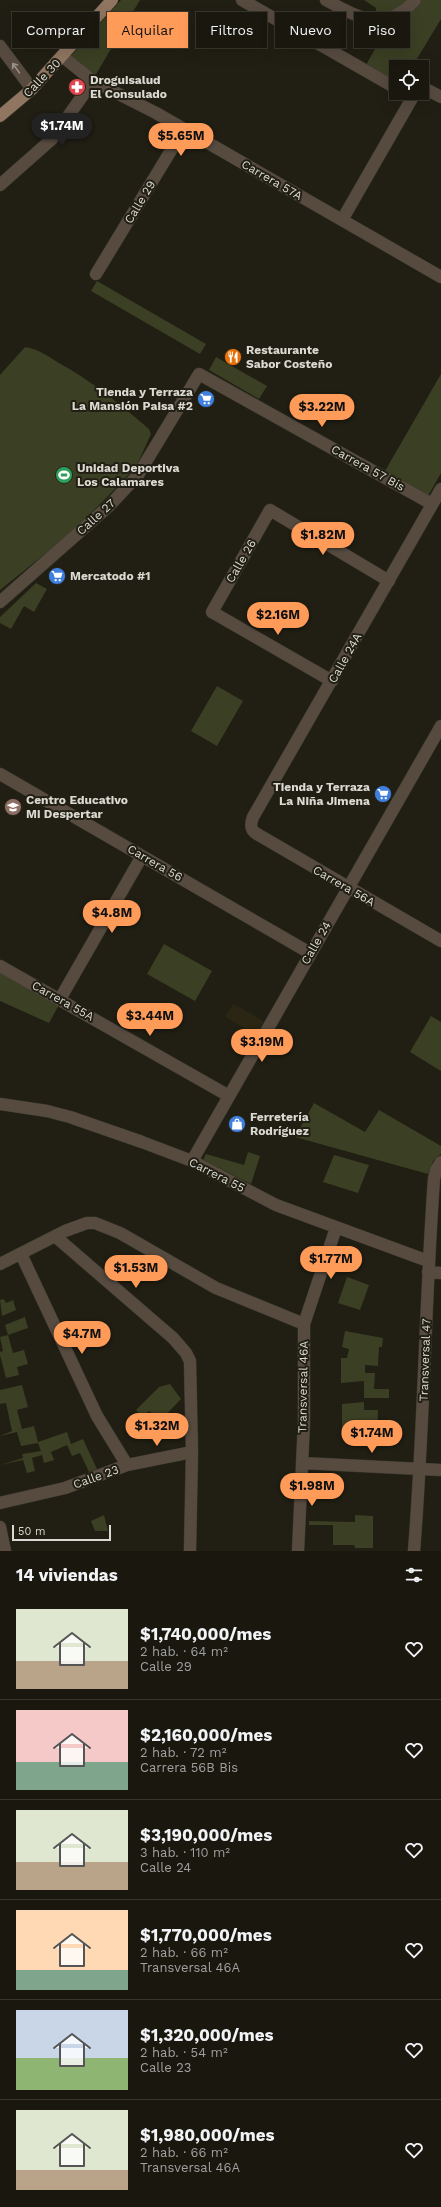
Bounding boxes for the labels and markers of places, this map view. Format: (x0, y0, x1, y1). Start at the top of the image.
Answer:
place label: Droguisalud El Consulado (90, 73, 167, 101)
pharmacy icon: Droguisalud El Consulado (67, 77, 87, 97)
pin: $1.74M (29, 113, 95, 147)
pin: $5.65M (148, 123, 214, 157)
place label: Restaurante Sabor Costeño (246, 343, 332, 371)
restaurant icon: Restaurante Sabor Costeño (223, 347, 243, 367)
place label: Tienda y Terraza La Mansión Paisa #2 (72, 385, 193, 413)
supermarket icon: Tienda y Terraza La Mansión Paisa #2 (196, 389, 216, 409)
pin: $3.22M (289, 394, 355, 428)
place label: Unidad Deportiva Los Calamares (77, 461, 179, 489)
sports icon: Unidad Deportiva Los Calamares (54, 465, 74, 485)
pin: $1.82M (290, 522, 356, 556)
supermarket icon: Mercatodo #1 (47, 566, 67, 586)
place label: Mercatodo #1 (70, 569, 150, 583)
pin: $2.16M (245, 602, 311, 636)
place label: Tienda y Terraza La Niña Jimena (273, 780, 370, 808)
supermarket icon: Tienda y Terraza La Niña Jimena (373, 784, 393, 804)
place label: Centro Educativo Mi Despertar (26, 793, 128, 821)
school or university icon: Centro Educativo Mi Despertar (3, 797, 23, 817)
pin: $4.8M (84, 900, 140, 934)
pin: $3.44M (117, 1003, 183, 1037)
pin: $3.19M (229, 1029, 295, 1063)
place label: Ferretería Rodríguez (250, 1110, 309, 1138)
shop icon: Ferretería Rodríguez (227, 1114, 247, 1134)
pin: $1.77M (298, 1246, 364, 1280)
pin: $1.53M (103, 1255, 169, 1289)
pin: $4.7M (54, 1321, 110, 1355)
pin: $1.32M (124, 1413, 190, 1447)
pin: $1.74M (339, 1420, 405, 1454)
pin: $1.98M (279, 1473, 345, 1507)

